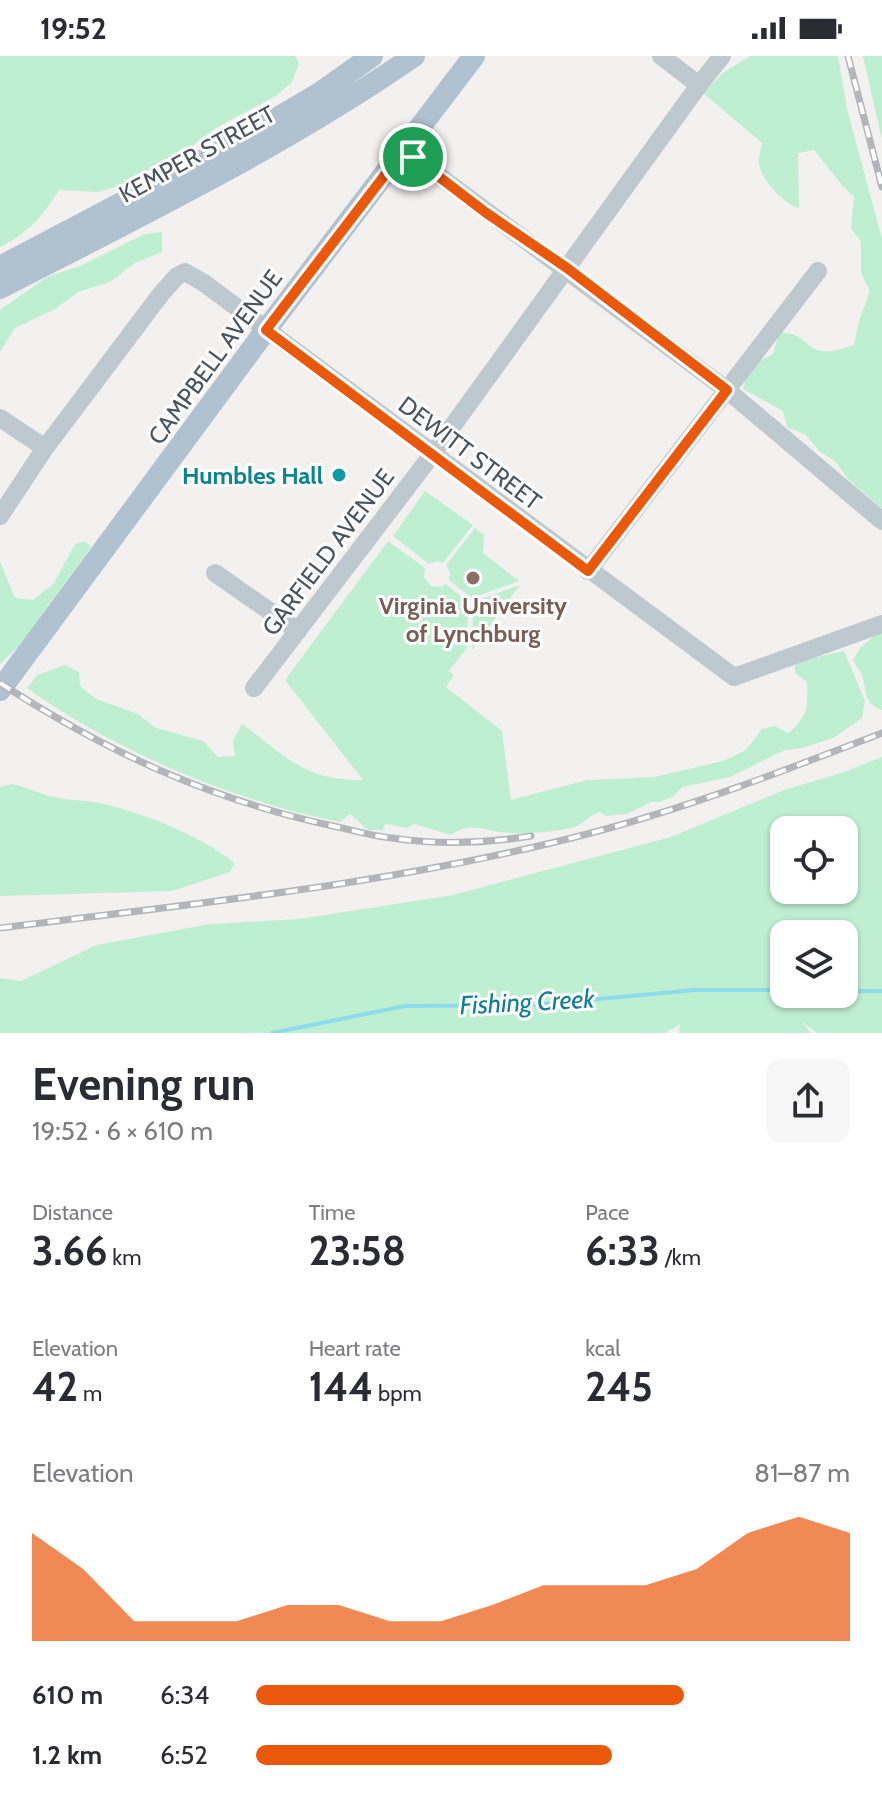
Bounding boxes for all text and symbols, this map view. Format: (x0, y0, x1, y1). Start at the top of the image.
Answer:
text: 19:52 (40, 10, 107, 47)
street label: KEMPER STREET (114, 99, 280, 209)
pin (379, 123, 447, 191)
icon: arrive (391, 135, 435, 179)
street label: CAMPBELL AVENUE (142, 264, 288, 450)
street label: DEWITT STREET (393, 390, 547, 516)
place label: Humbles Hall (182, 461, 323, 490)
street label: GARFIELD AVENUE (256, 463, 400, 641)
marker: Humbles Hall (330, 466, 348, 484)
marker: Virginia University of Lynchburg (464, 569, 482, 587)
place label: Virginia University of Lynchburg (379, 591, 567, 648)
map controls (770, 816, 858, 1008)
button: locate (770, 816, 858, 904)
button: layers (770, 920, 858, 1008)
water label: Fishing Creek (459, 982, 596, 1022)
text: Evening run (32, 1058, 255, 1111)
button: share (766, 1059, 850, 1143)
text: 19:52 · 6 × 610 m (32, 1115, 213, 1147)
text: Distance (32, 1199, 113, 1226)
text: Time (309, 1199, 355, 1226)
text: Pace (585, 1199, 629, 1226)
text: 3.66 (32, 1226, 107, 1275)
text: 23:58 (309, 1226, 406, 1275)
text: 6:33 (585, 1226, 660, 1275)
text: km (107, 1244, 142, 1271)
text: /km (660, 1244, 701, 1271)
text: Elevation (32, 1335, 118, 1362)
text: Heart rate (309, 1335, 401, 1362)
text: kcal (585, 1335, 620, 1362)
text: 42 (32, 1362, 78, 1411)
text: 144 (309, 1362, 373, 1411)
text: 245 (585, 1362, 653, 1411)
text: m (78, 1380, 102, 1407)
text: bpm (373, 1380, 422, 1407)
text: Elevation (32, 1457, 134, 1489)
text: 81–87 m (754, 1457, 850, 1489)
text: 610 m (32, 1679, 103, 1711)
text: 6:34 (160, 1679, 209, 1711)
text: 1.2 km (32, 1739, 102, 1771)
text: 6:52 (160, 1739, 208, 1771)

